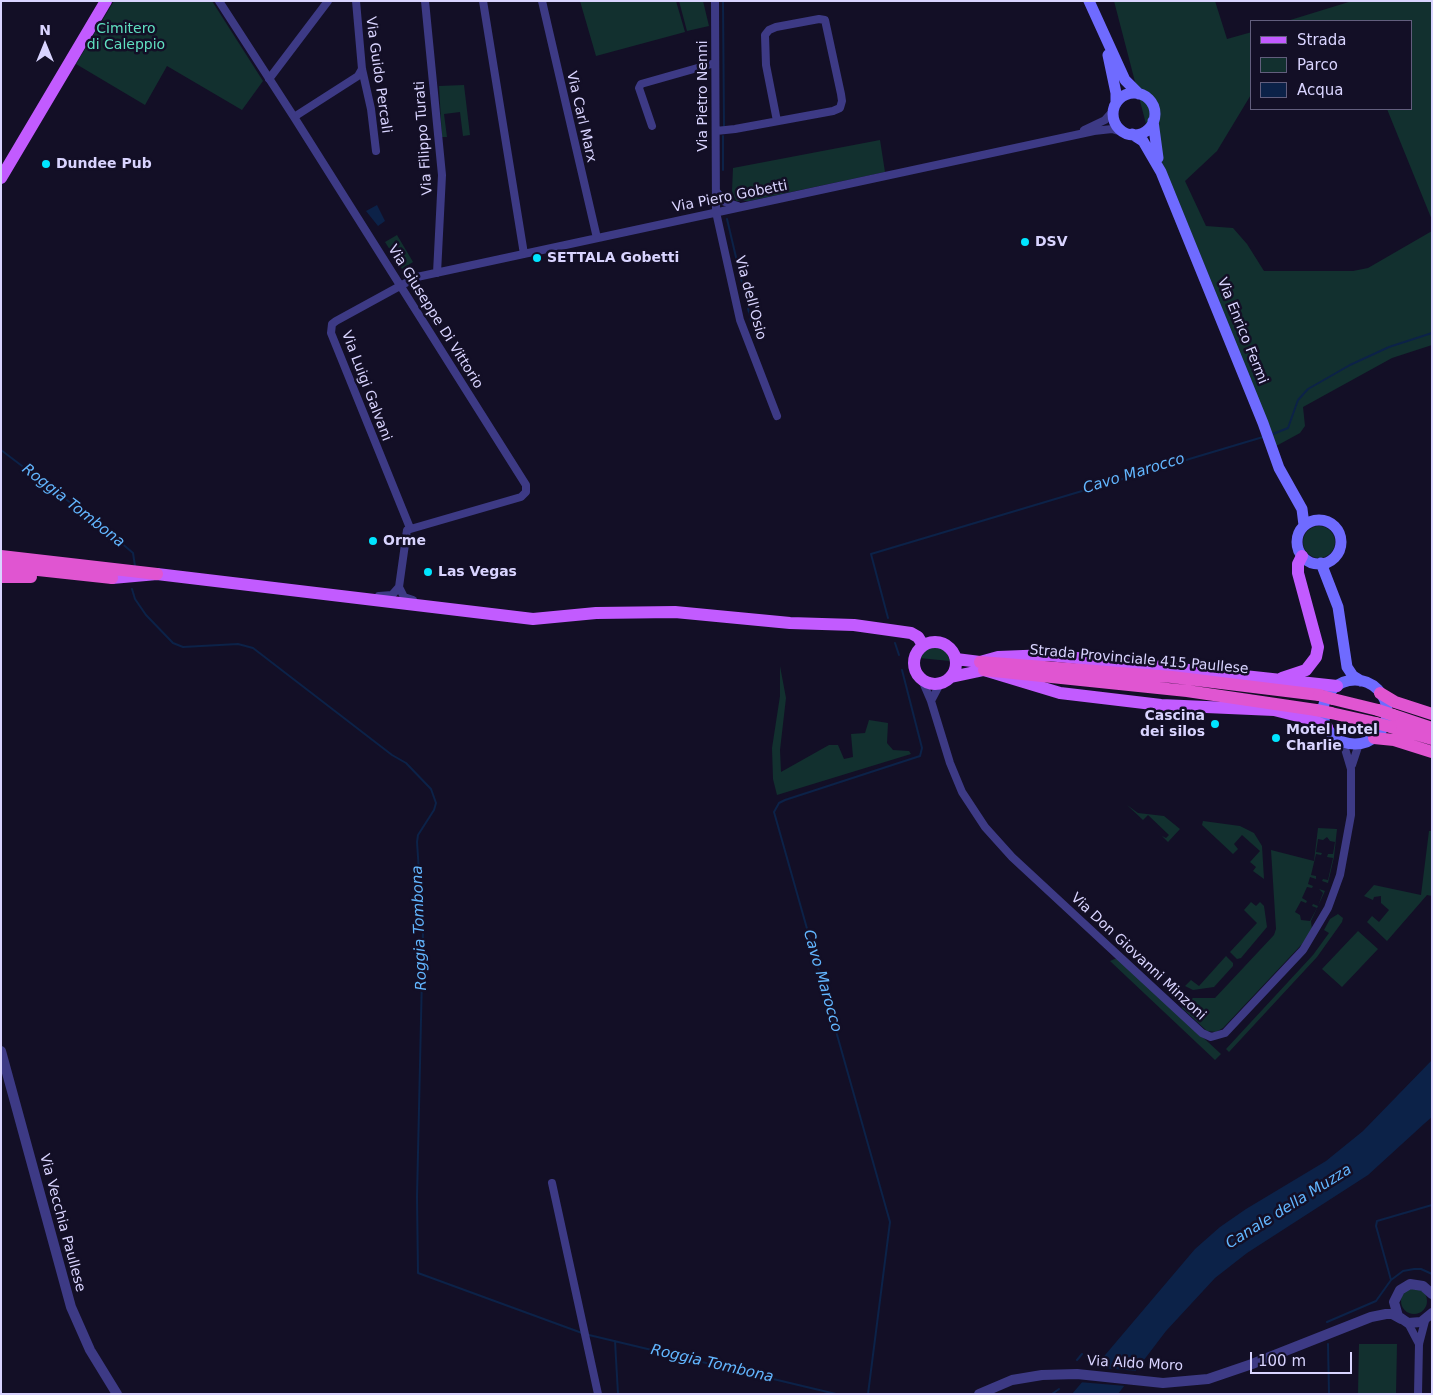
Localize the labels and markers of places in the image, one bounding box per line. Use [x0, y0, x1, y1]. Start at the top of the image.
place label: Dundee Pub [56, 156, 152, 172]
marker: Dundee Pub [40, 158, 52, 170]
place label: DSV [1035, 234, 1068, 250]
marker: DSV [1019, 236, 1031, 248]
place label: SETTALA Gobetti [547, 250, 679, 266]
marker: SETTALA Gobetti [531, 252, 543, 264]
place label: Orme [383, 533, 426, 549]
marker: Orme [367, 535, 379, 547]
place label: Las Vegas [438, 564, 517, 580]
marker: Las Vegas [422, 566, 434, 578]
place label: Cascina dei silos [1140, 708, 1205, 740]
marker: Cascina dei silos [1209, 718, 1221, 730]
place label: Motel Hotel Charlie [1286, 722, 1378, 754]
marker: Motel Hotel Charlie [1270, 732, 1282, 744]

